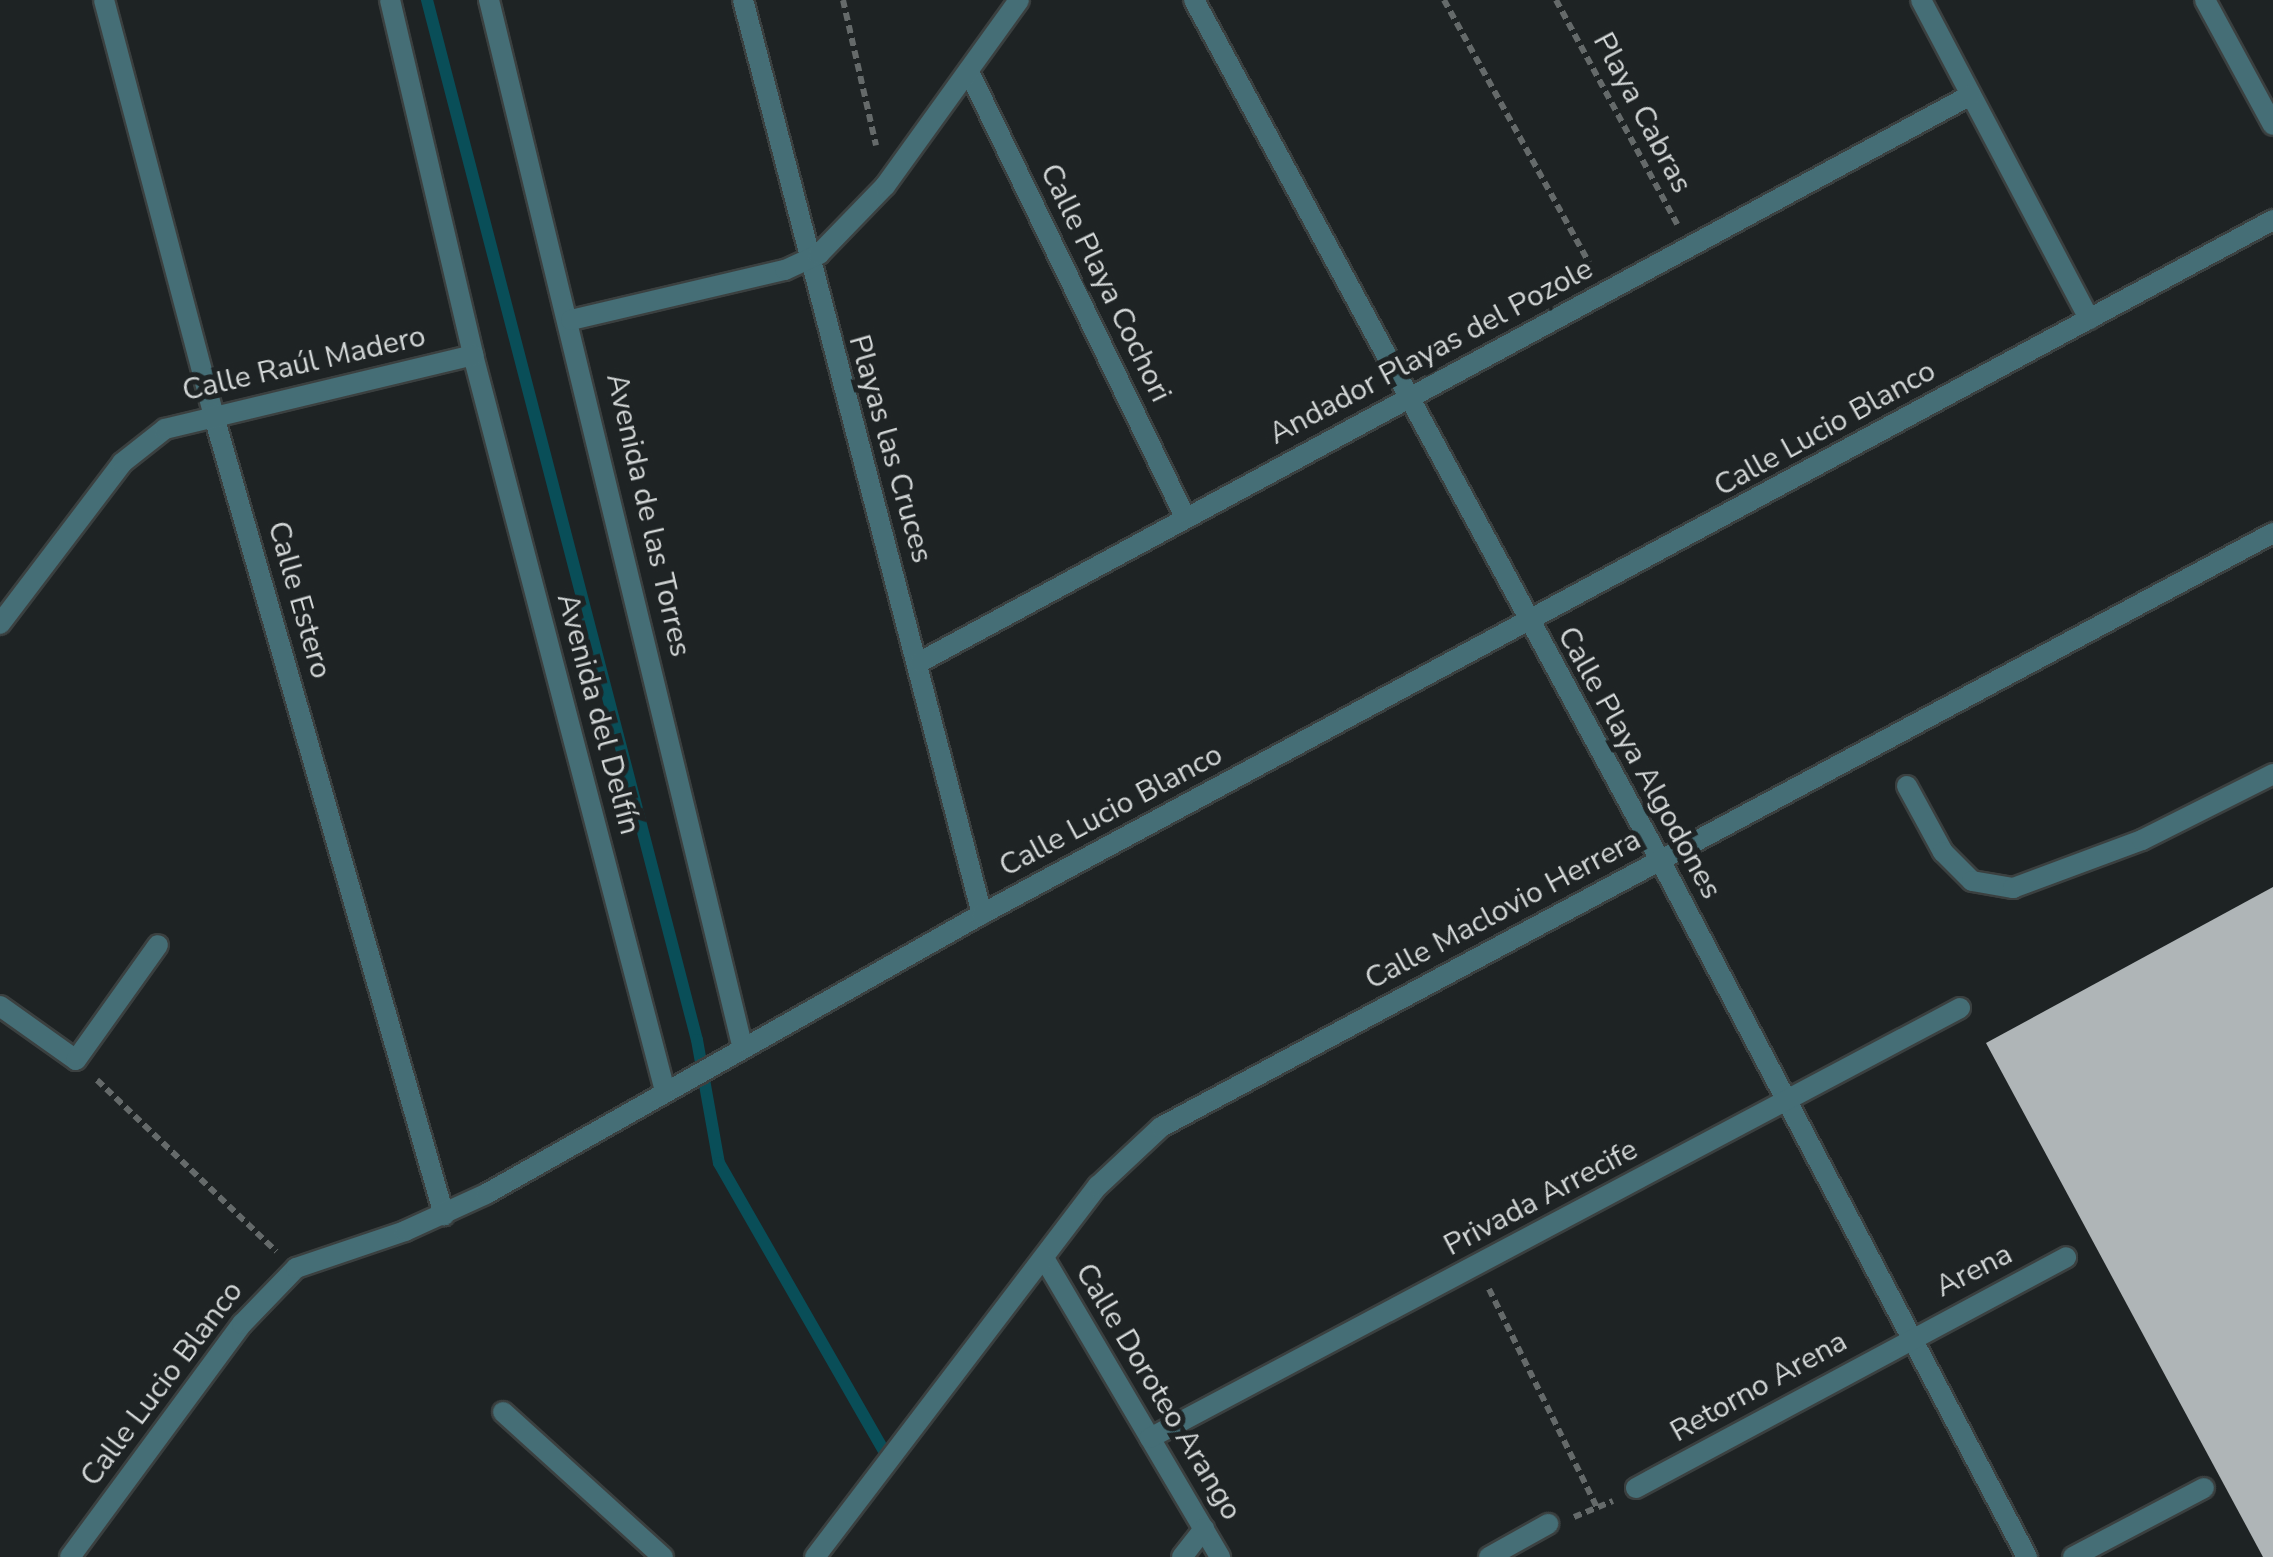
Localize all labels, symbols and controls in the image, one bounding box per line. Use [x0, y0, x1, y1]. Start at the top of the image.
street label: Playa Cabras [1585, 27, 1699, 199]
street label: Calle Playa Cochori [1032, 158, 1178, 408]
street label: Andador Playas del Pozole [1263, 251, 1599, 453]
street label: Calle Raúl Madero [179, 319, 429, 409]
street label: Playas las Cruces [840, 331, 940, 567]
street label: Calle Lucio Blanco [1708, 353, 1942, 505]
street label: Avenida de las Torres [598, 370, 698, 660]
street label: Calle Estero [259, 517, 339, 683]
street label: Avenida del Delfín [548, 589, 648, 839]
street label: Calle Playa Algodones [1549, 621, 1729, 905]
street label: Calle Lucio Blanco [993, 737, 1229, 885]
street label: Calle Maclovio Herrera [1359, 822, 1647, 998]
street label: Privada Arrecife [1438, 1132, 1644, 1264]
street label: Arena [1930, 1237, 2018, 1305]
street label: Calle Doroteo Arango [1067, 1257, 1249, 1527]
street label: Calle Lucio Blanco [73, 1274, 251, 1494]
street label: Retorno Arena [1664, 1324, 1854, 1450]

